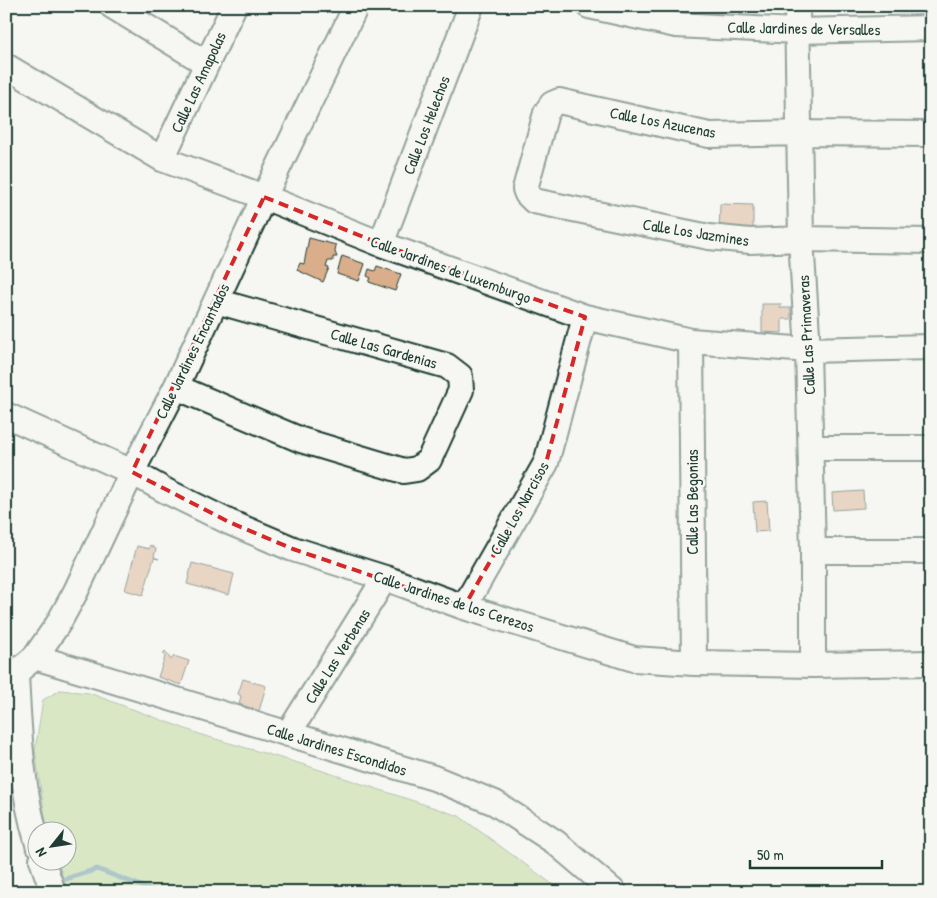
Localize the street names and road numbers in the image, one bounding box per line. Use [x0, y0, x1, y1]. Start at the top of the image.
street label: Calle Jardines de Versalles [727, 16, 881, 40]
street label: Calle Las Amapolas [165, 28, 231, 136]
street label: Calle Los Helechos [397, 72, 455, 178]
street label: Calle Los Azucenas [608, 101, 718, 143]
street label: Calle Los Jazmines [641, 213, 751, 251]
street label: Calle Jardines de Luxemburgo [368, 230, 535, 308]
street label: Calle Las Primaveras [792, 274, 820, 396]
street label: Calle Jardines Encantados [150, 280, 234, 422]
street label: Calle Las Gardenias [328, 322, 440, 374]
street label: Calle Las Begonias [681, 449, 703, 555]
street label: Calle Los Narcisos [484, 457, 554, 559]
street label: Calle Jardines de los Cerezos [371, 565, 537, 637]
street label: Calle Las Verbenas [299, 604, 375, 708]
street label: Calle Jardines Escondidos [264, 717, 410, 781]

